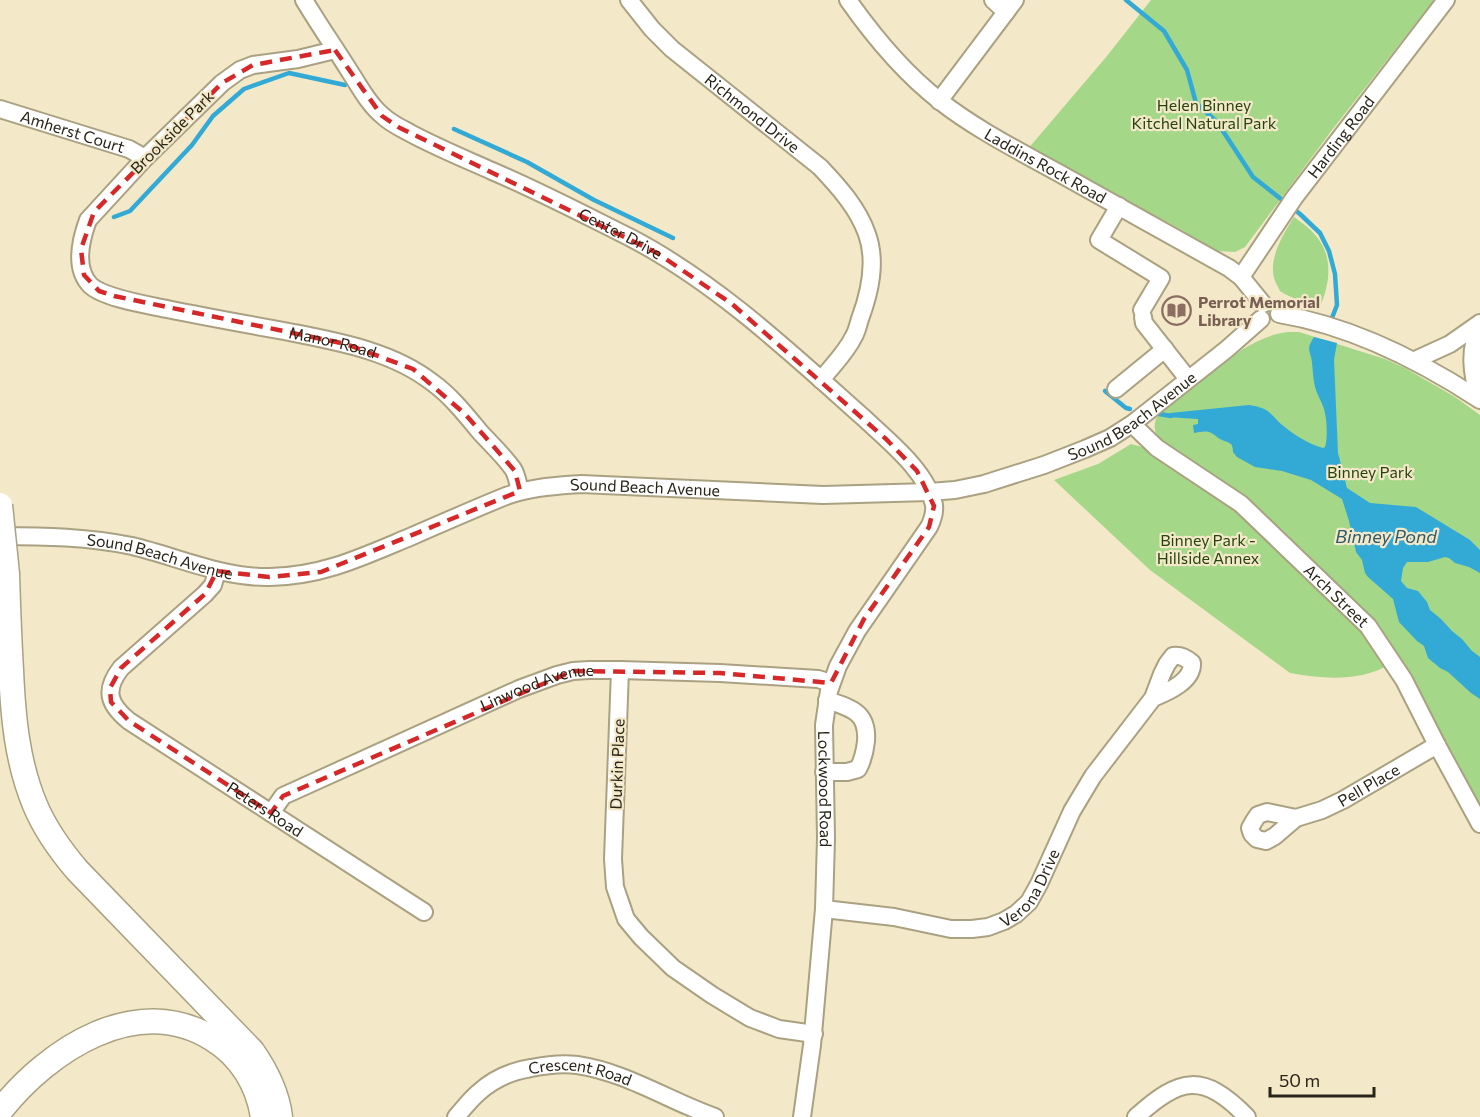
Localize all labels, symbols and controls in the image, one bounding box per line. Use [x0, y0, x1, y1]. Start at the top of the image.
street label: Richmond Drive [701, 69, 804, 156]
street label: Brookside Park [126, 86, 217, 177]
street label: Harding Road [1303, 92, 1378, 181]
park label: Helen Binney Kitchel Natural Park [1131, 95, 1277, 132]
street label: Amherst Court [18, 106, 128, 156]
street label: Laddins Rock Road [981, 124, 1110, 207]
street label: Center Drive [576, 203, 666, 263]
place label: Perrot Memorial Library [1198, 292, 1320, 329]
library icon: Perrot Memorial Library [1161, 295, 1193, 327]
street label: Manor Road [287, 322, 379, 362]
street label: Sound Beach Avenue [1065, 367, 1200, 464]
park label: Binney Park [1327, 462, 1413, 481]
street label: Sound Beach Avenue [569, 474, 721, 499]
water label: Binney Pond [1335, 525, 1437, 547]
street label: Sound Beach Avenue [86, 529, 235, 583]
park label: Binney Park - Hillside Annex [1157, 530, 1260, 567]
street label: Arch Street [1300, 560, 1374, 631]
street label: Linwood Avenue [477, 660, 594, 714]
street label: Durkin Place [605, 718, 628, 810]
street label: Lockwood Road [815, 730, 836, 848]
street label: Pell Place [1334, 759, 1403, 810]
street label: Peters Road [224, 777, 307, 840]
street label: Verona Drive [996, 846, 1063, 931]
street label: Crescent Road [526, 1054, 635, 1089]
scale bar [1270, 1060, 1374, 1098]
text: 50 m [1279, 1069, 1320, 1091]

